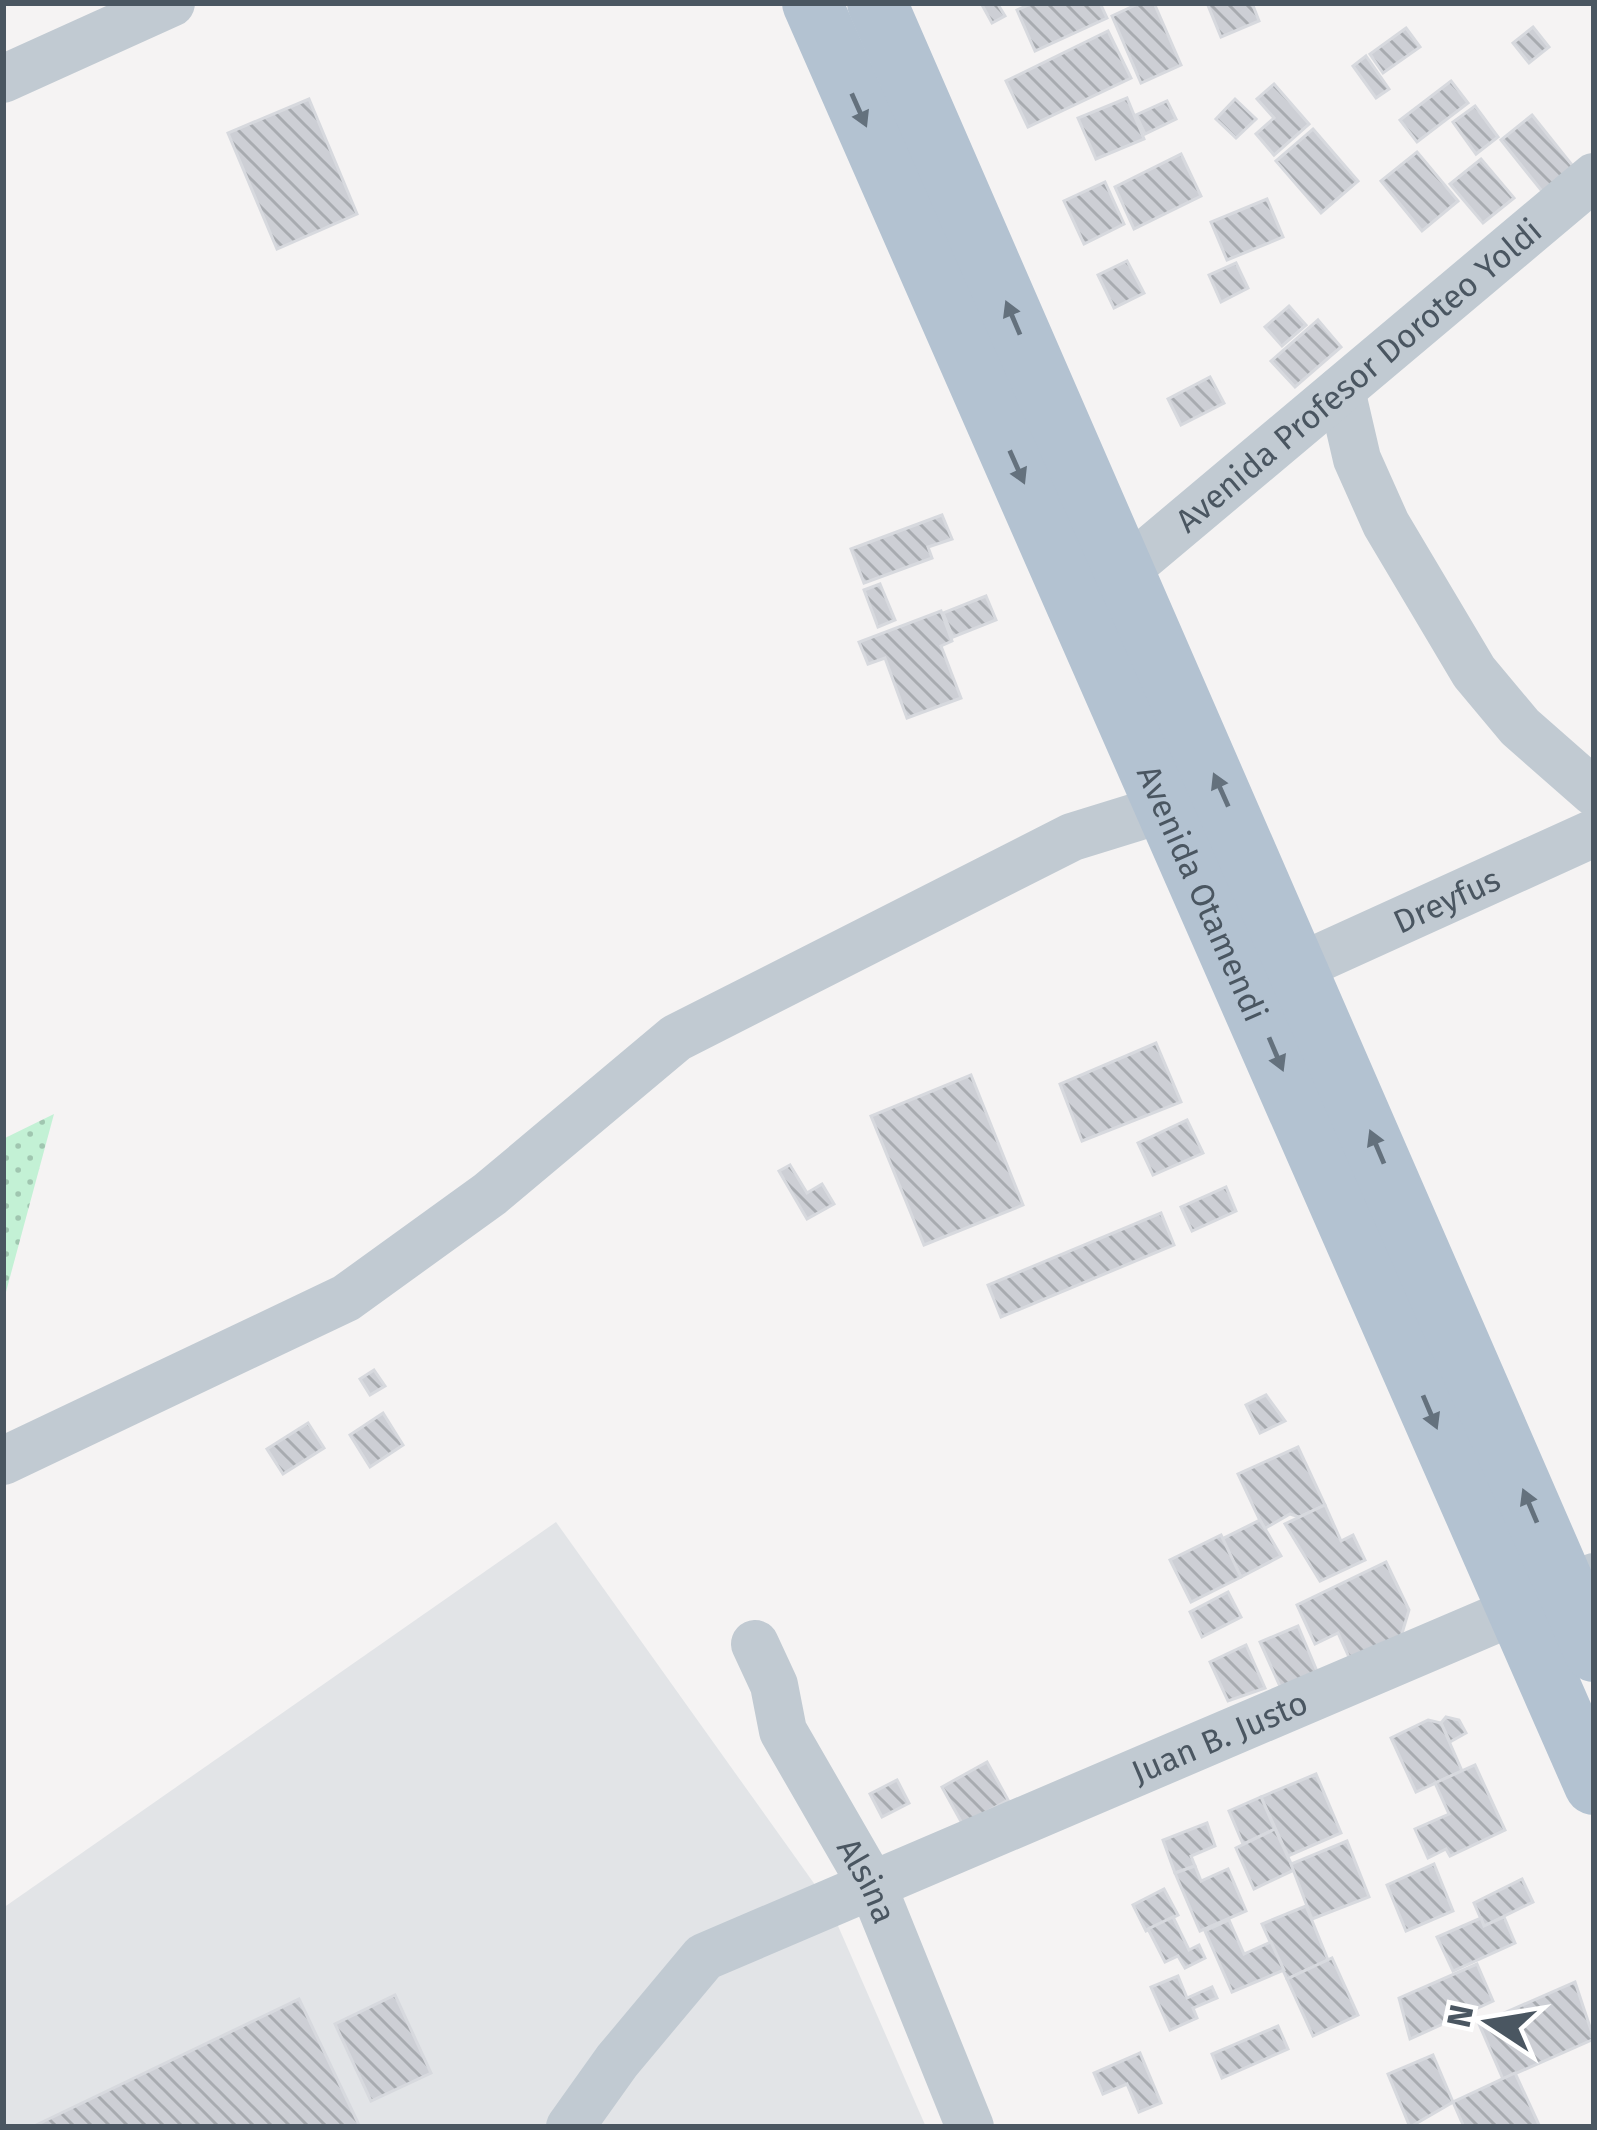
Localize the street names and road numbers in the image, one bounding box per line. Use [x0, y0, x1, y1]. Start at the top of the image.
street label: Avenida Profesor Doroteo Yoldi [1168, 211, 1550, 541]
street label: Avenida Otamendi [1128, 759, 1275, 1028]
street label: Dreyfus [1387, 859, 1507, 942]
street label: Juan B. Justo [1126, 1683, 1314, 1793]
street label: Alsina [828, 1831, 905, 1929]

